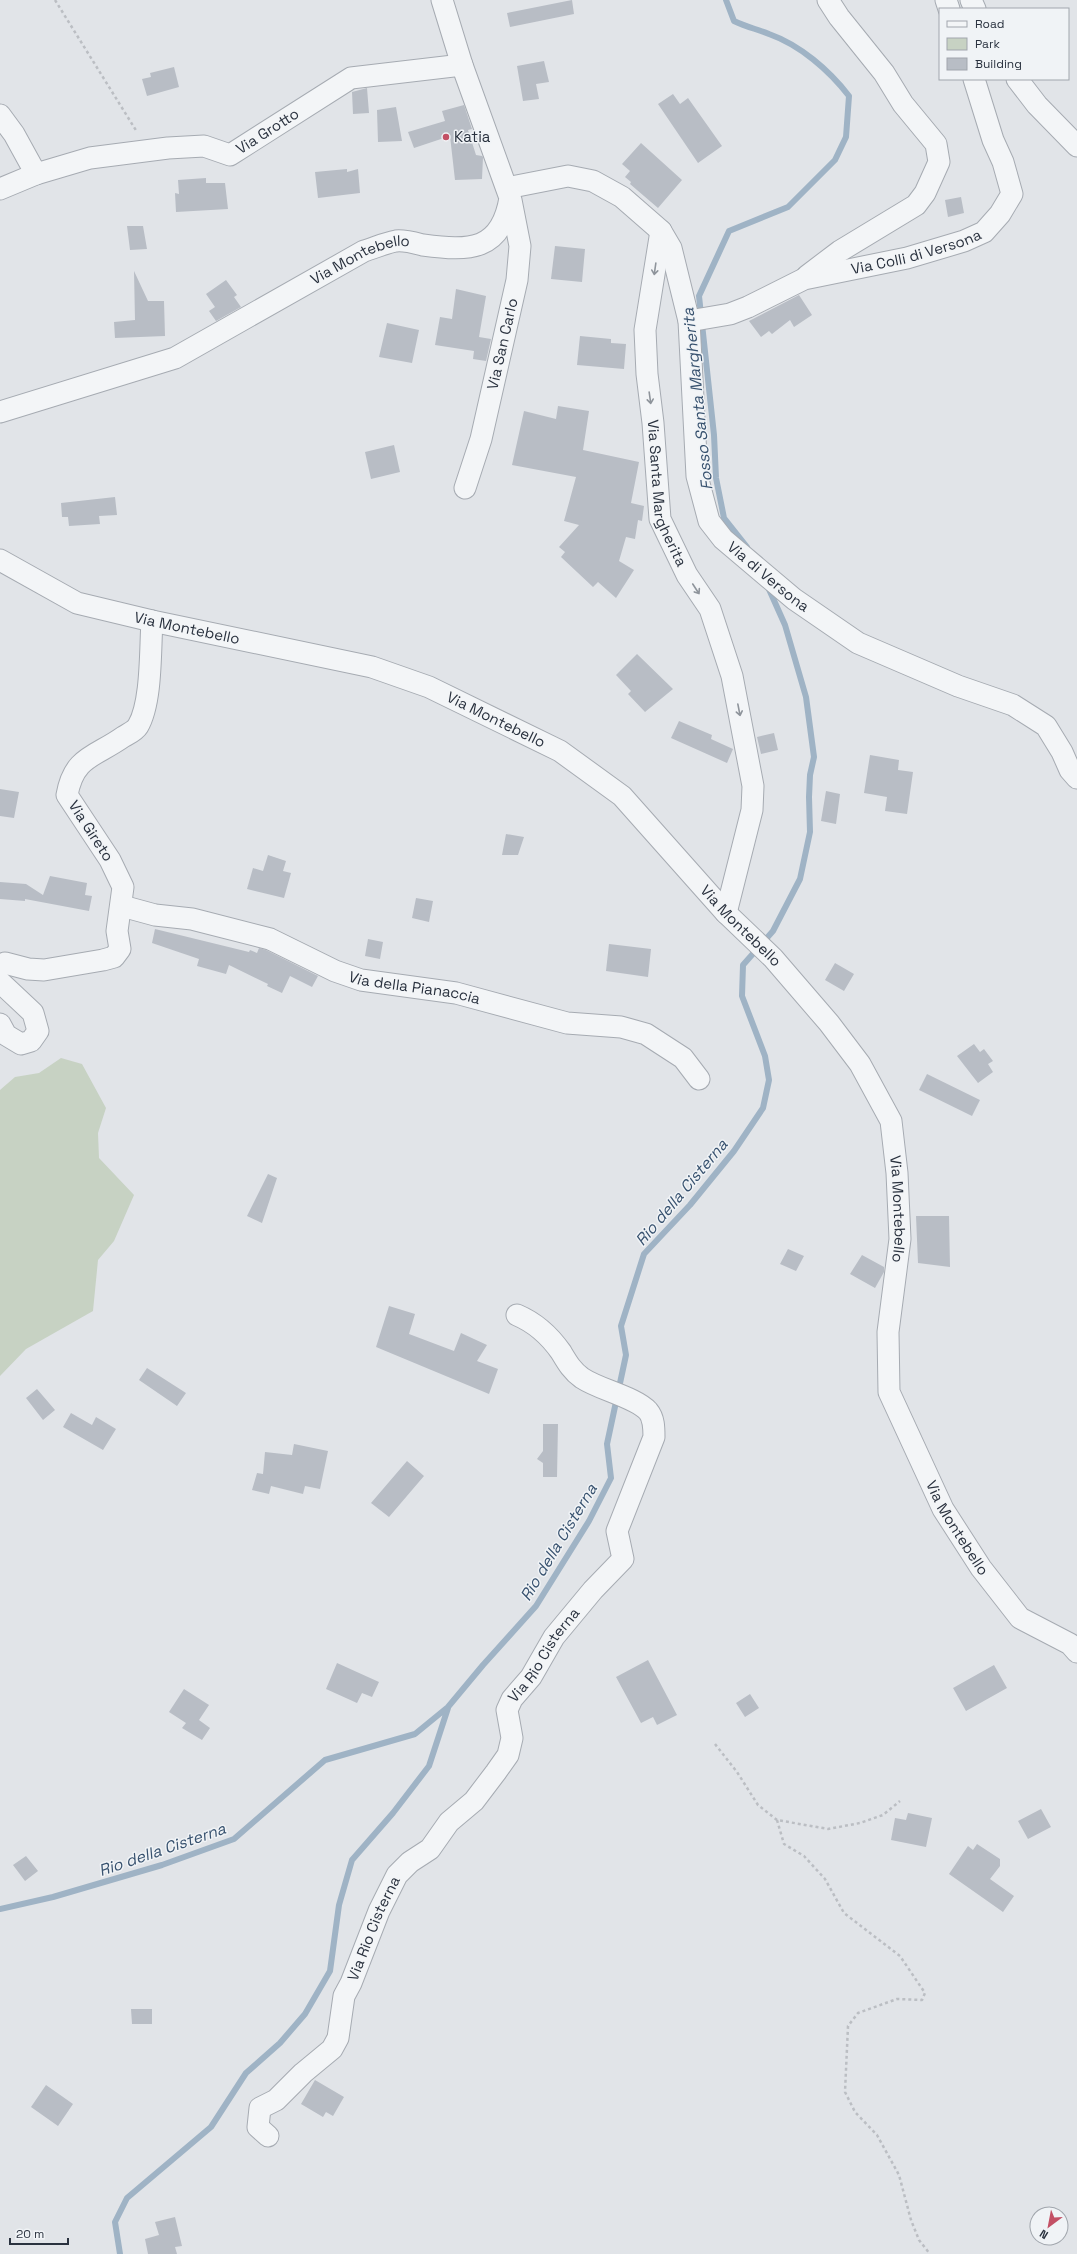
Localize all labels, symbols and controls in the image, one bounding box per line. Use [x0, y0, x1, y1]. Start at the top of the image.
legend [939, 8, 1069, 80]
text: Road [975, 16, 1004, 32]
text: Park [975, 36, 1000, 52]
text: Building [975, 56, 1022, 72]
street label: Via Grotto [232, 104, 302, 158]
place label: Katia [454, 127, 491, 146]
marker: Katia [441, 132, 451, 142]
street label: Via Colli di Versona [849, 224, 985, 278]
street label: Via Montebello [307, 231, 411, 288]
one-way arrow [651, 262, 659, 275]
street label: Via San Carlo [482, 296, 522, 391]
water label: Fosso Santa Margherita [677, 306, 718, 491]
one-way arrow [646, 391, 654, 404]
street label: Via Santa Margherita [644, 419, 692, 570]
street label: Via di Versona [724, 537, 813, 616]
one-way arrow [693, 583, 701, 595]
street label: Via Montebello [132, 607, 242, 648]
street label: Via Montebello [444, 687, 549, 751]
one-way arrow [736, 703, 744, 716]
street label: Via Gireto [65, 797, 118, 865]
street label: Via Montebello [697, 881, 786, 970]
street label: Via della Pianaccia [346, 966, 483, 1008]
water label: Rio della Cisterna [631, 1134, 733, 1250]
street label: Via Montebello [886, 1154, 910, 1264]
street label: Via Montebello [922, 1477, 993, 1579]
water label: Rio della Cisterna [515, 1479, 602, 1605]
street label: Via Rio Cisterna [503, 1603, 584, 1706]
water label: Rio della Cisterna [96, 1818, 229, 1881]
street label: Via Rio Cisterna [343, 1872, 404, 1983]
north arrow [1029, 2206, 1069, 2246]
scale bar [10, 2220, 68, 2246]
text: 20 m [16, 2226, 44, 2242]
text: N [1037, 2227, 1051, 2242]

